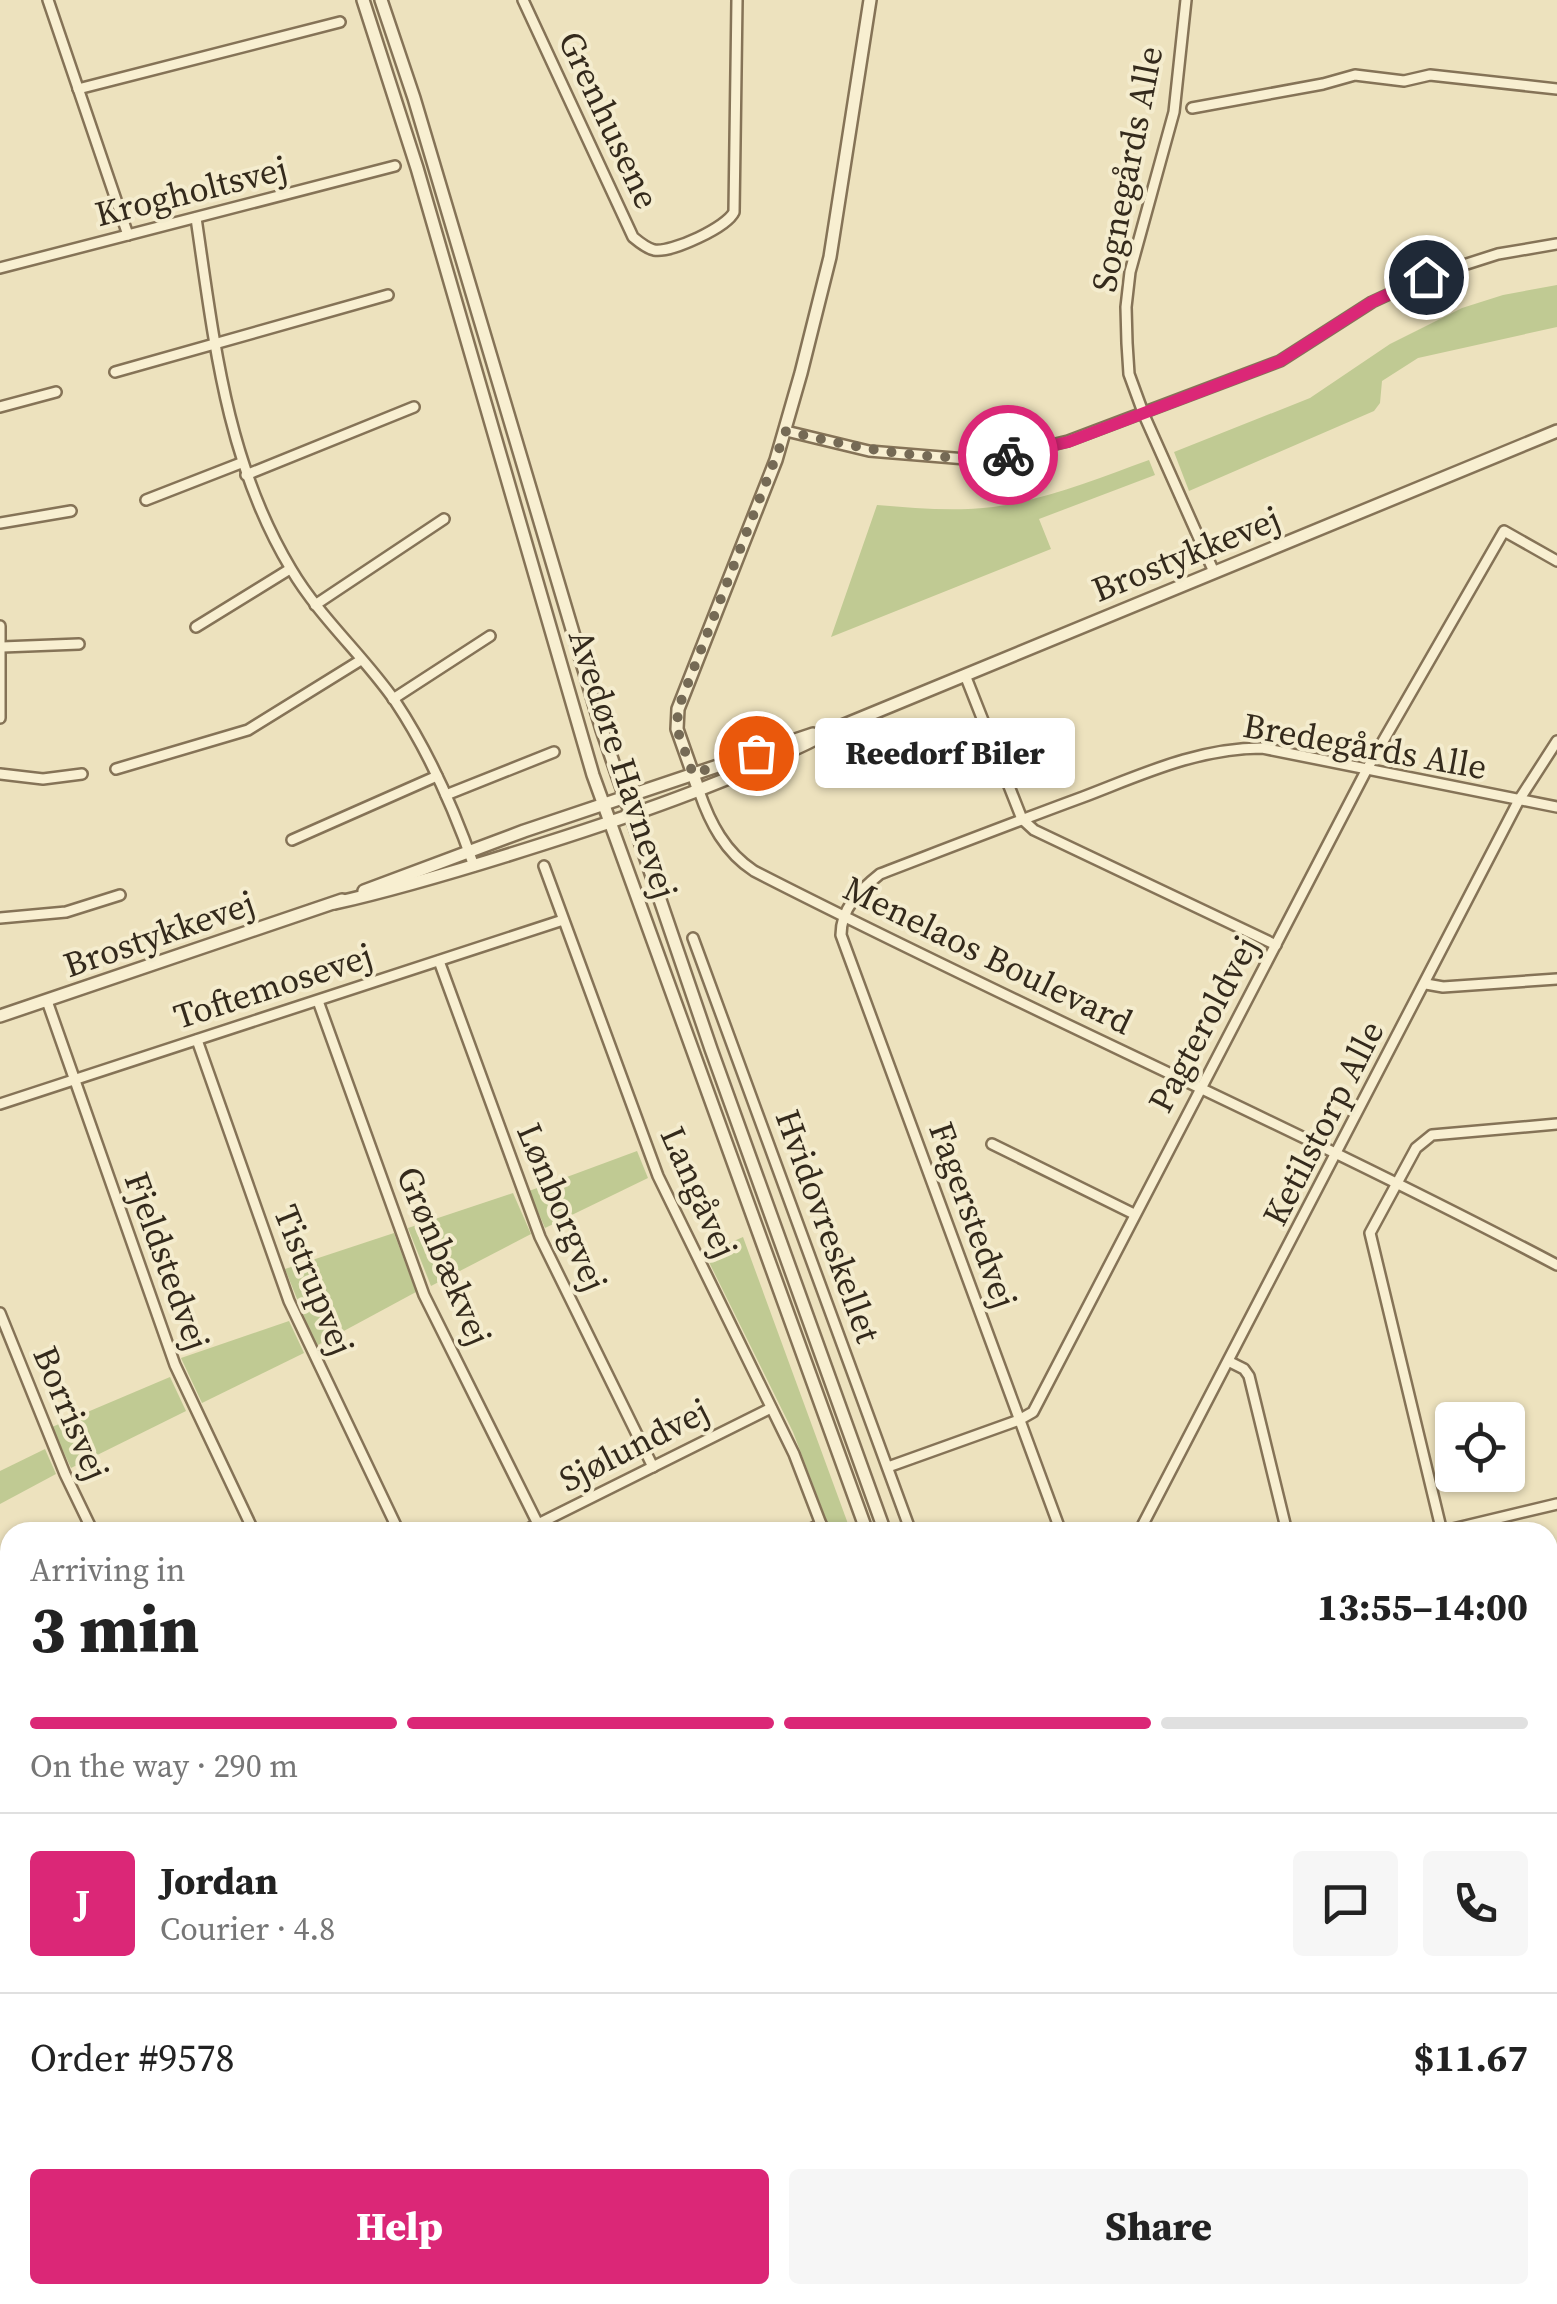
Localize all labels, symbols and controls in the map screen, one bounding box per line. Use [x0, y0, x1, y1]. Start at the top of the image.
street label: Grenhusene [547, 23, 671, 217]
street label: Sognegårds Alle [1080, 42, 1174, 296]
street label: Krogholtsvej [90, 144, 292, 238]
pin [1384, 235, 1469, 320]
icon: home [1399, 250, 1454, 305]
courier [958, 405, 1058, 505]
icon: bike [981, 428, 1036, 483]
street label: Brostykkevej [1085, 494, 1287, 614]
street label: Avedøre Havnevej [557, 623, 689, 905]
street label: Bredegårds Alle [1239, 701, 1491, 791]
pin [714, 711, 799, 796]
callout: Reedorf Biler [816, 718, 1076, 788]
icon: bag [729, 726, 784, 781]
text: Reedorf Biler [845, 731, 1045, 775]
street label: Menelaos Boulevard [835, 864, 1141, 1046]
street label: Brostykkevej [57, 879, 261, 989]
street label: Pagteroldvej [1136, 927, 1270, 1121]
street label: Toftemosevej [167, 931, 379, 1041]
street label: Ketilstorp Alle [1251, 1012, 1395, 1234]
street label: Hvidovreskellet [764, 1103, 893, 1350]
street label: Fagerstedvej [917, 1115, 1029, 1315]
street label: Lønborgvej [505, 1116, 619, 1298]
street label: Langåvej [649, 1119, 749, 1265]
street label: Grønbækvej [385, 1159, 503, 1353]
street label: Fjeldstedvej [113, 1165, 221, 1357]
street label: Tistrupvej [262, 1198, 366, 1362]
street label: Borrisvej [21, 1339, 121, 1487]
street label: Sjølundvej [551, 1387, 717, 1503]
map controls [1435, 1402, 1525, 1492]
button: locate [1435, 1402, 1525, 1492]
text: Arriving in [30, 1548, 185, 1592]
text: 13:55–14:00 [1317, 1581, 1528, 1633]
text: 3 min [30, 1585, 200, 1674]
text: On the way · 290 m [30, 1744, 298, 1788]
button: chat [1293, 1851, 1398, 1956]
button: phone [1423, 1851, 1528, 1956]
text: Jordan [160, 1855, 278, 1907]
text: J [75, 1877, 90, 1929]
text: Courier · 4.8 [160, 1907, 335, 1951]
text: Order #9578 [30, 2032, 234, 2084]
text: $11.67 [1414, 2032, 1528, 2084]
button: Help [30, 2169, 769, 2284]
button: Share [789, 2169, 1528, 2284]

